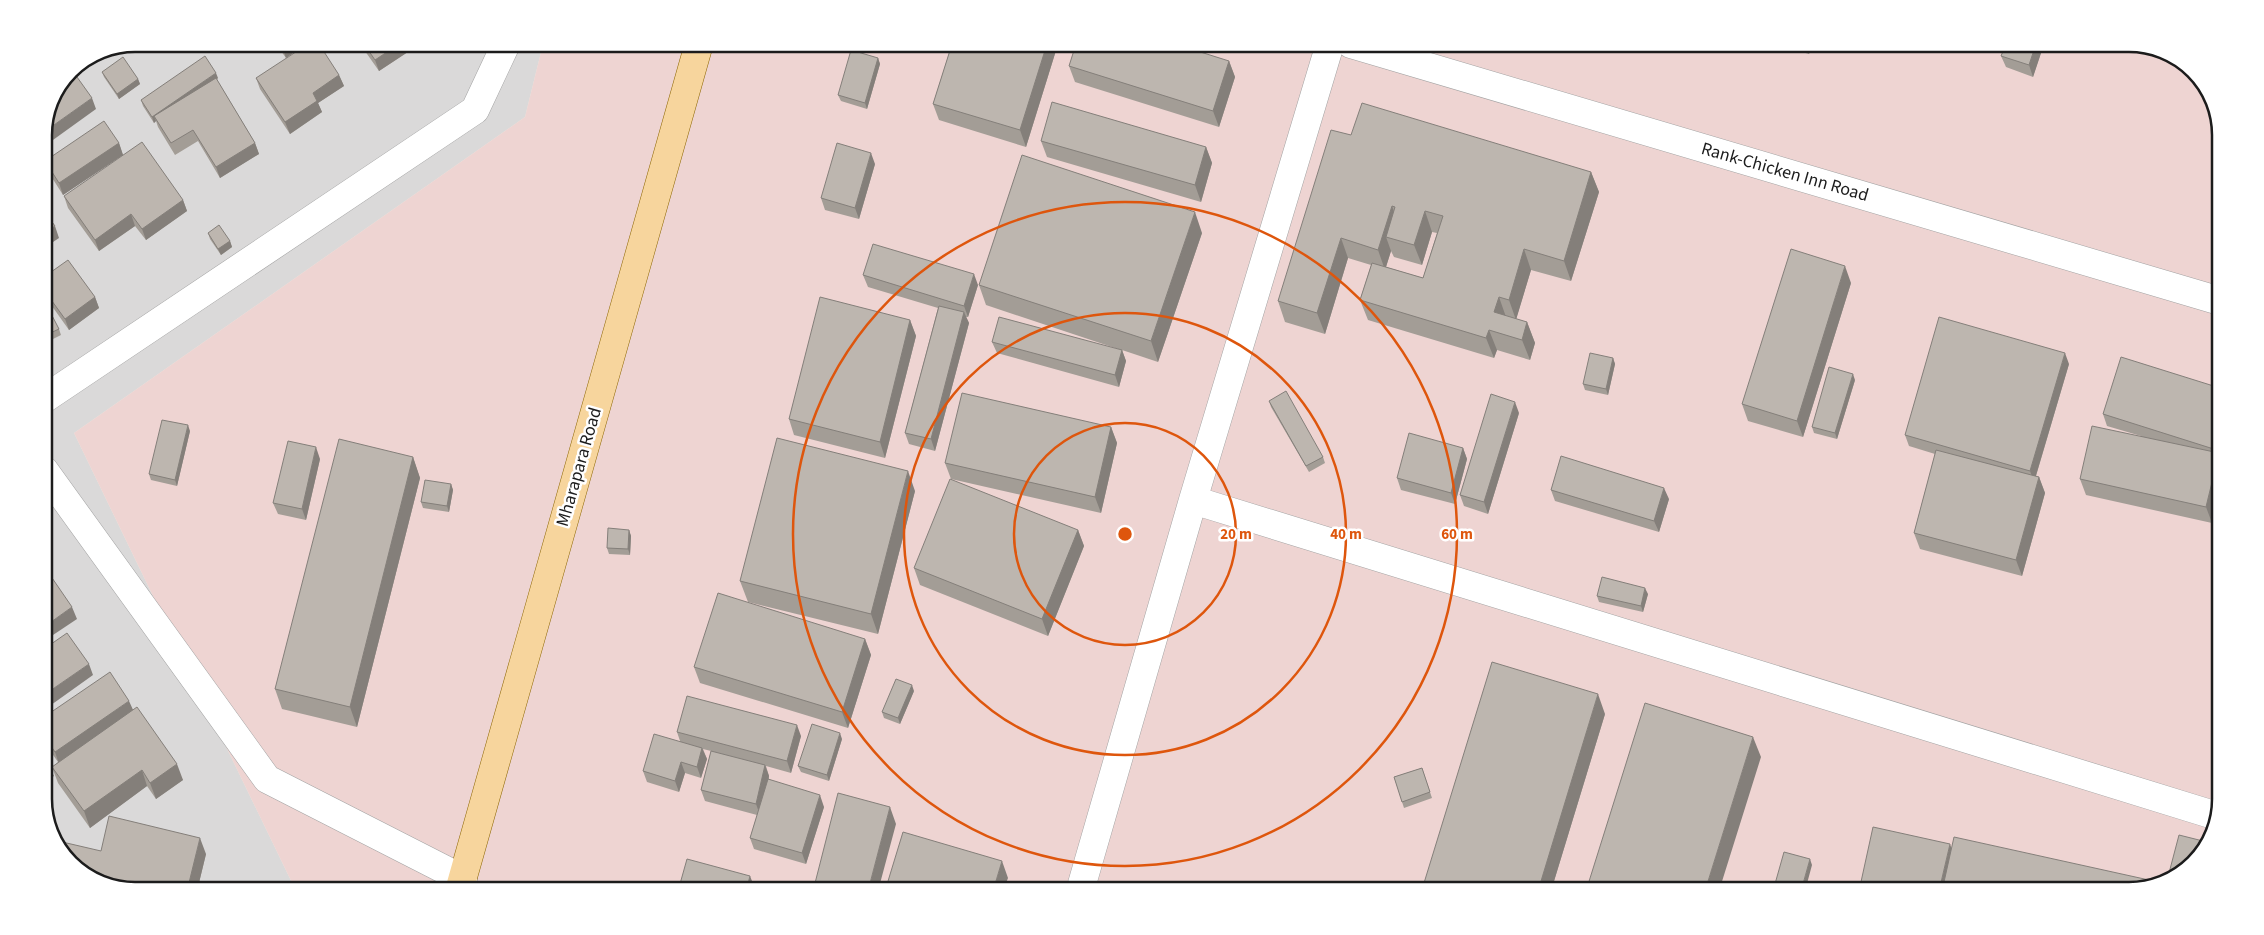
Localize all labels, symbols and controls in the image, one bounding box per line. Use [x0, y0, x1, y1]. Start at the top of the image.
street label: Rank-Chicken Inn Road [1698, 136, 1872, 208]
street label: Mharapara Road [550, 405, 608, 529]
text: 20 m [1220, 524, 1252, 545]
text: 40 m [1330, 524, 1362, 545]
text: 60 m [1441, 524, 1473, 545]
centre of rings [1116, 525, 1134, 543]

